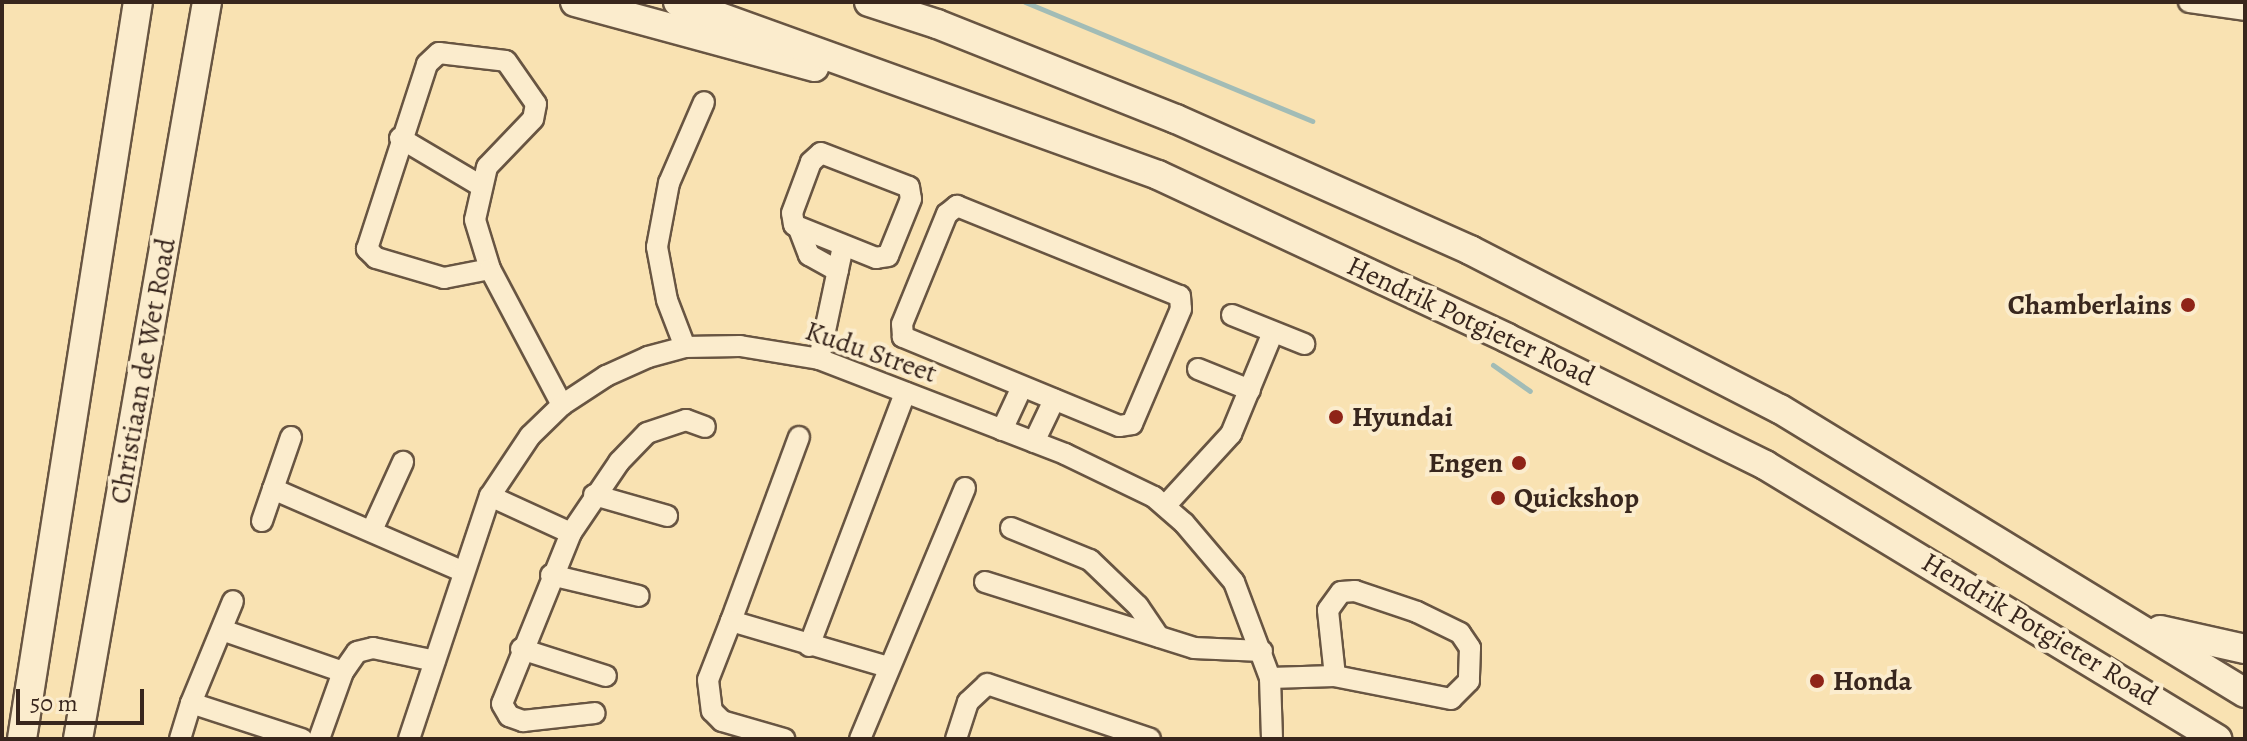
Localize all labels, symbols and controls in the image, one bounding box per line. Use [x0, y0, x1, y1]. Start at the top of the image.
street label: Christiaan de Wet Road [103, 236, 183, 506]
street label: Hendrik Potgieter Road [1342, 249, 1600, 393]
place label: Chamberlains [2008, 288, 2172, 322]
marker: Chamberlains [2179, 296, 2197, 314]
street label: Kudu Street [801, 314, 941, 390]
place label: Hyundai [1352, 400, 1453, 434]
marker: Hyundai [1327, 408, 1345, 426]
place label: Engen [1428, 446, 1503, 480]
marker: Engen [1510, 454, 1528, 472]
place label: Quickshop [1514, 481, 1639, 515]
marker: Quickshop [1489, 489, 1507, 507]
street label: Hendrik Potgieter Road [1916, 545, 2164, 713]
place label: Honda [1833, 664, 1912, 698]
marker: Honda [1808, 672, 1826, 690]
scale bar [20, 673, 148, 723]
text: 50 m [30, 687, 78, 719]

